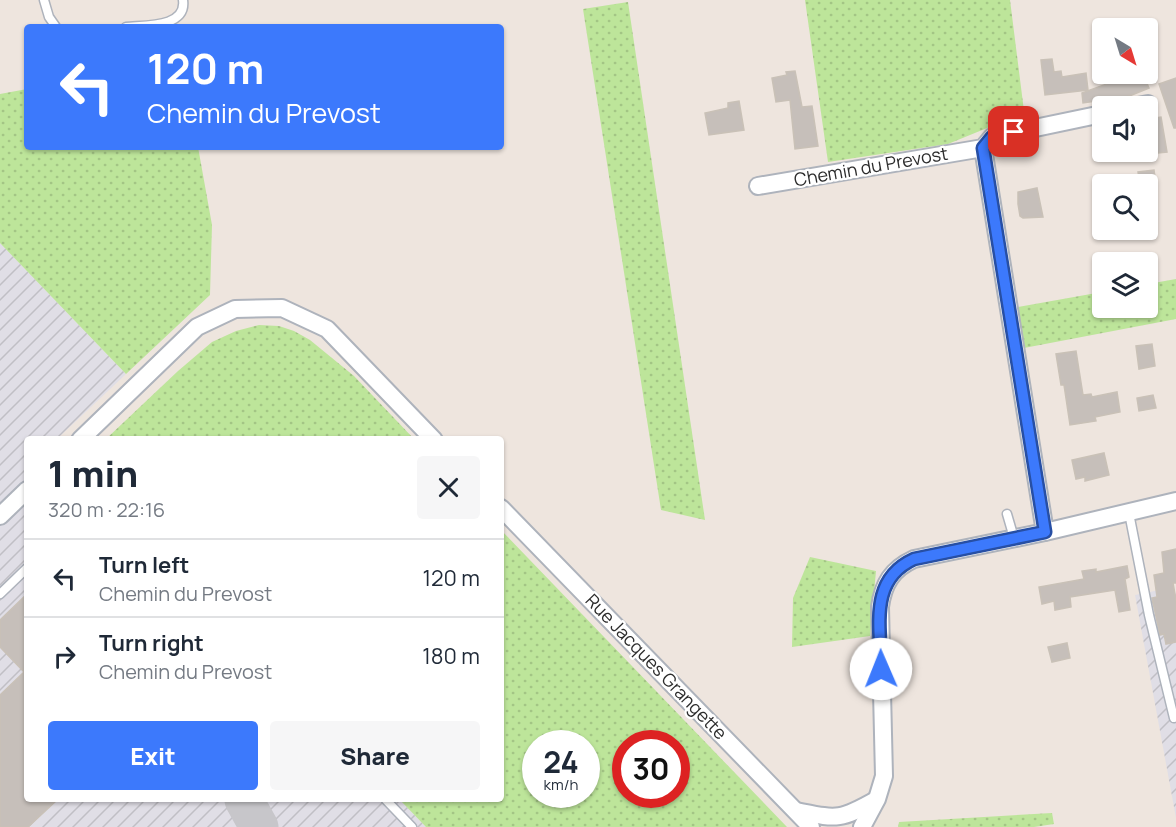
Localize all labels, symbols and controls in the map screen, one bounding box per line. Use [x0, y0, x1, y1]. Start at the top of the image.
north arrow [1092, 18, 1158, 84]
map controls [1092, 18, 1158, 318]
text: 120 m [147, 39, 264, 97]
icon: left [48, 48, 126, 126]
text: Chemin du Prevost [147, 94, 381, 131]
button: sound [1092, 96, 1158, 162]
pin [988, 106, 1039, 157]
icon: arrive [997, 115, 1030, 148]
street label: Chemin du Prevost [792, 141, 950, 191]
button: search [1092, 174, 1158, 240]
button: layers [1092, 252, 1158, 318]
text: 1 min [48, 449, 138, 498]
button: close [417, 456, 480, 519]
text: 320 m · 22:16 [48, 496, 165, 523]
text: Turn left [99, 550, 189, 580]
icon: left [48, 562, 81, 595]
text: 120 m [422, 563, 480, 593]
text: Chemin du Prevost [99, 580, 272, 607]
street label: Rue Jacques Grangette [581, 588, 733, 744]
text: Turn right [99, 628, 204, 658]
position arrow [849, 637, 913, 701]
icon: right [48, 640, 81, 673]
text: 180 m [422, 641, 480, 671]
text: Chemin du Prevost [99, 658, 272, 685]
button: Exit [48, 721, 258, 790]
button: Share [270, 721, 480, 790]
speed limit sign: 30 [612, 730, 690, 808]
text: 24 [543, 741, 579, 782]
text: km/h [544, 774, 578, 795]

